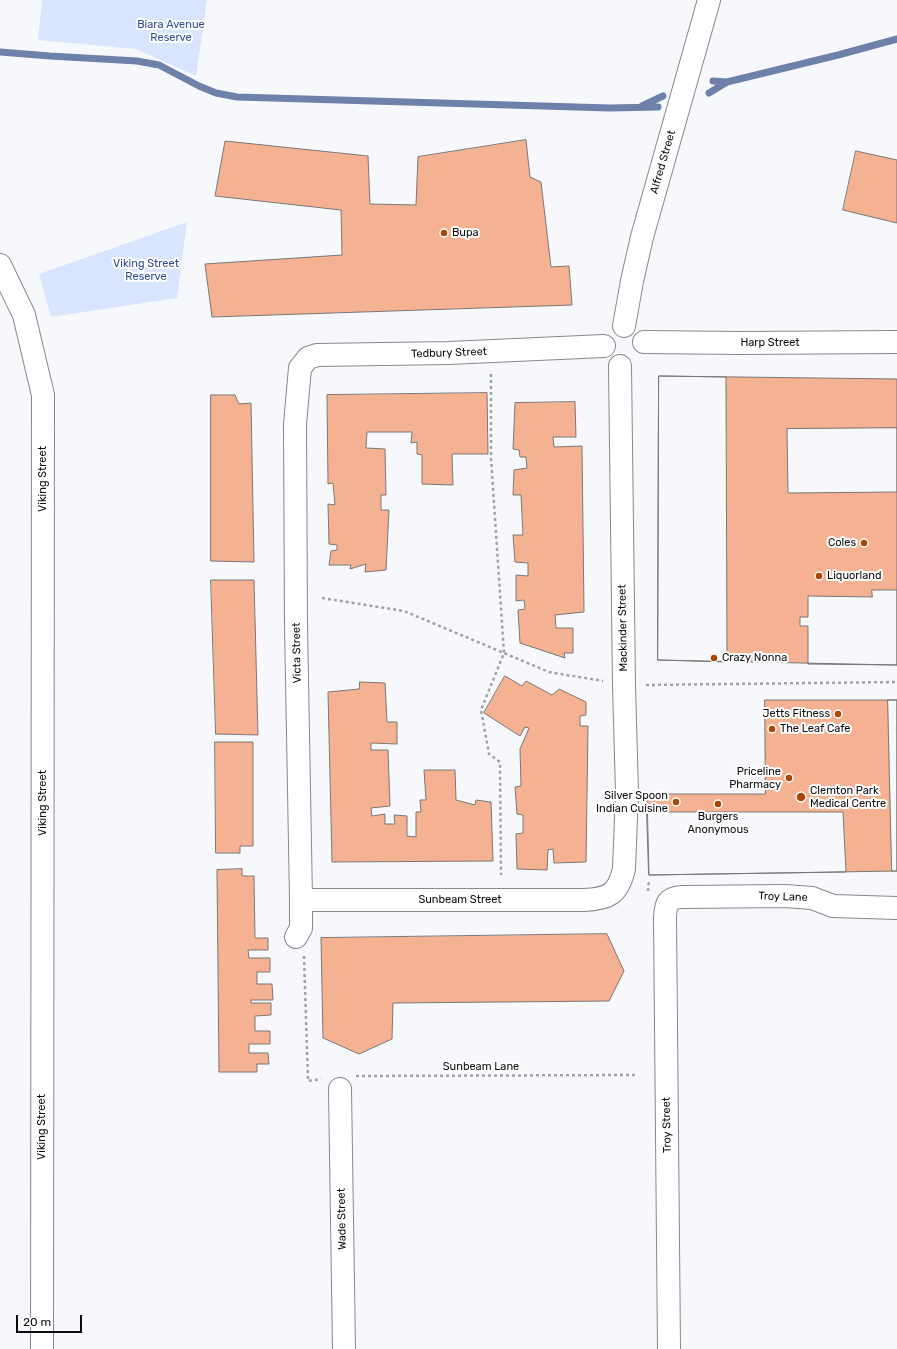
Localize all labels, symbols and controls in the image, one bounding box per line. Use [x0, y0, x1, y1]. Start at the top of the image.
park label: Biara Avenue Reserve [137, 18, 205, 44]
street label: Alfred Street [648, 129, 678, 195]
place label: Bupa [452, 226, 479, 240]
marker: Bupa [439, 228, 449, 238]
park label: Viking Street Reserve [113, 257, 179, 283]
street label: Harp Street [740, 336, 800, 350]
street label: Tedbury Street [411, 345, 487, 361]
street label: Viking Street [36, 446, 50, 512]
place label: Coles [828, 536, 856, 550]
marker: Coles [859, 538, 869, 548]
place label: Liquorland [827, 569, 881, 583]
marker: Liquorland [814, 571, 824, 581]
street label: Mackinder Street [616, 584, 630, 672]
street label: Victa Street [290, 623, 304, 683]
place label: Crazy Nonna [722, 651, 787, 665]
marker: Crazy Nonna [709, 653, 719, 663]
place label: Jetts Fitness [763, 707, 830, 721]
marker: Jetts Fitness [833, 709, 843, 719]
place label: The Leaf Cafe [780, 722, 851, 736]
marker: The Leaf Cafe [767, 724, 777, 734]
place label: Priceline Pharmacy [729, 765, 781, 791]
street label: Viking Street [36, 770, 50, 836]
marker: Priceline Pharmacy [784, 773, 794, 783]
place label: Clemton Park Medical Centre [810, 784, 886, 810]
place label: Silver Spoon Indian Cuisine [596, 789, 668, 815]
marker: Clemton Park Medical Centre [795, 791, 807, 803]
marker: Silver Spoon Indian Cuisine [671, 797, 681, 807]
marker: Burgers Anonymous [713, 799, 723, 809]
place label: Burgers Anonymous [687, 810, 749, 836]
street label: Troy Lane [758, 890, 808, 904]
street label: Sunbeam Street [418, 893, 502, 907]
street label: Sunbeam Lane [443, 1060, 519, 1074]
street label: Viking Street [35, 1094, 49, 1160]
street label: Troy Street [660, 1097, 674, 1153]
street label: Wade Street [335, 1188, 349, 1250]
scale bar [18, 1307, 84, 1333]
text: 20 m [23, 1315, 51, 1329]

